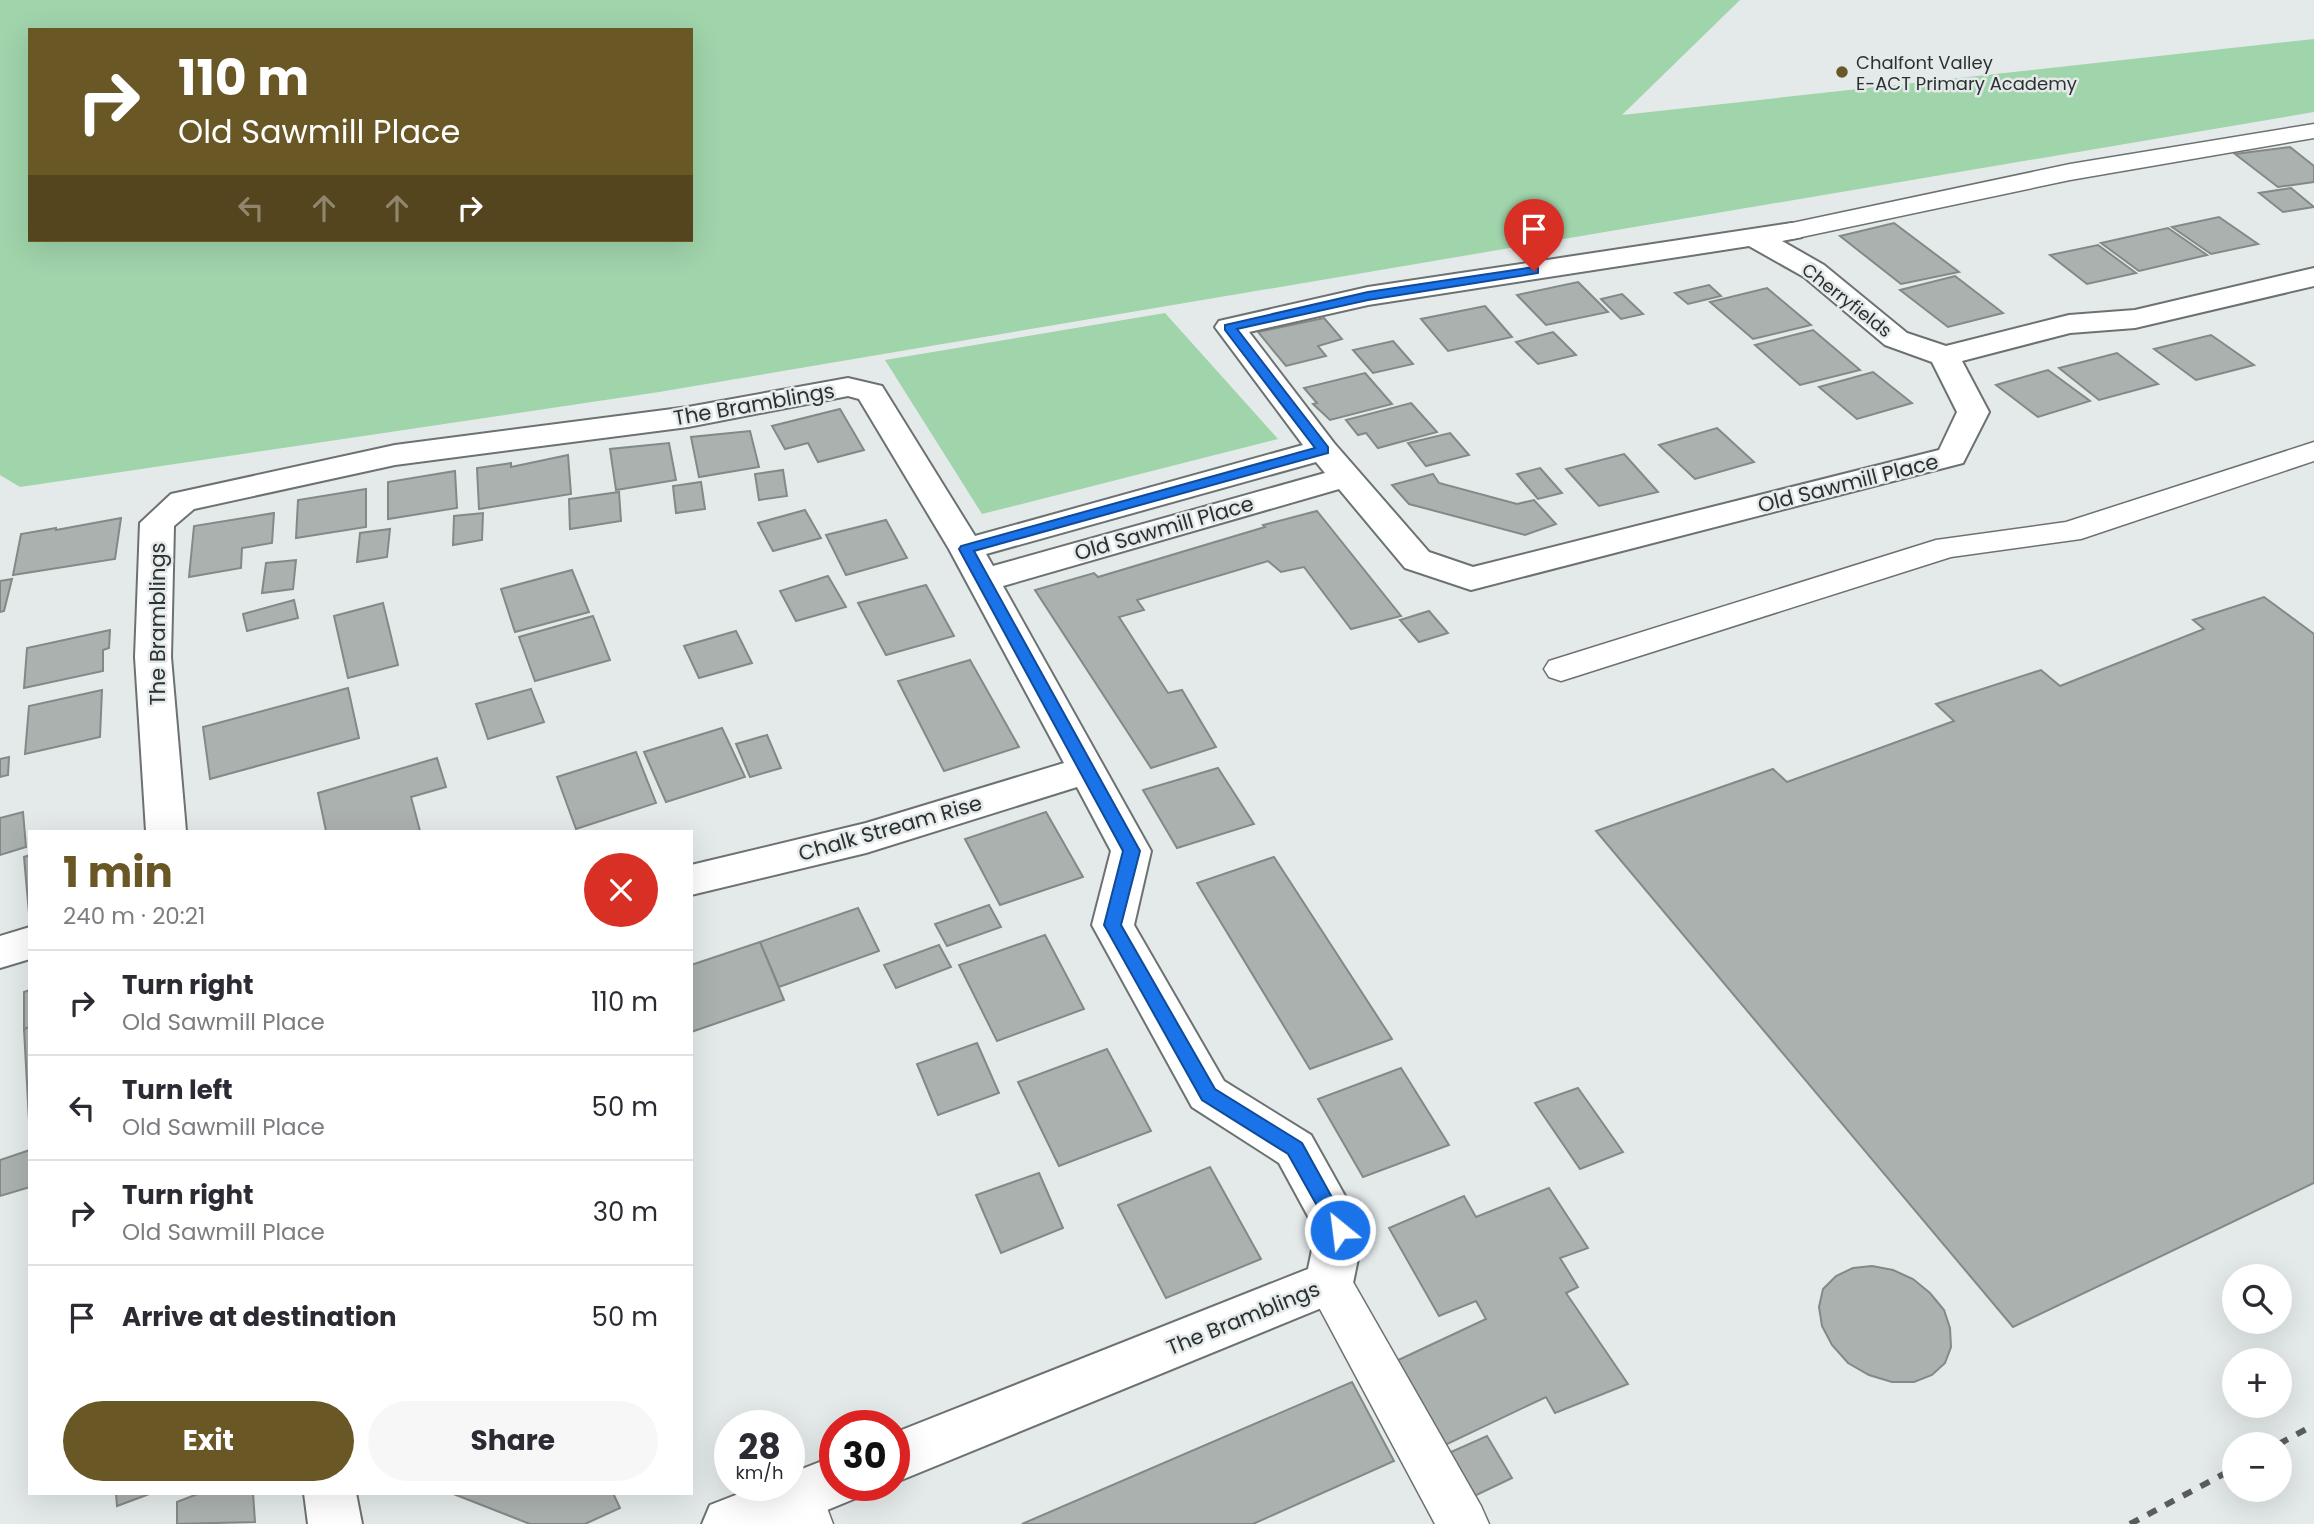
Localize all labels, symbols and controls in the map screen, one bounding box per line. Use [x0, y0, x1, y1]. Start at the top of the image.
text: 110 m [178, 44, 309, 112]
place label: Chalfont Valley E-ACT Primary Academy [1856, 50, 2077, 96]
icon: right [63, 56, 154, 147]
marker: Chalfont Valley E-ACT Primary Academy [1834, 64, 1850, 80]
text: Old Sawmill Place [178, 109, 460, 154]
icon: left [232, 189, 270, 227]
icon: ahead [305, 189, 343, 227]
icon: ahead [378, 189, 416, 227]
icon: right [451, 189, 489, 227]
pin [1504, 199, 1564, 271]
icon: arrive [1515, 210, 1553, 248]
street label: Cherryfields [1797, 257, 1897, 343]
street label: The Bramblings [671, 376, 837, 432]
street label: Old Sawmill Place [1755, 447, 1941, 519]
street label: Old Sawmill Place [1071, 489, 1257, 567]
street label: The Bramblings [143, 542, 172, 706]
street label: Chalk Stream Rise [795, 788, 985, 868]
text: 1 min [63, 843, 173, 902]
button: close [584, 853, 658, 927]
text: 240 m · 20:21 [63, 900, 205, 932]
text: Turn right [122, 967, 254, 1003]
icon: right [63, 984, 101, 1022]
text: 110 m [591, 984, 658, 1020]
text: Old Sawmill Place [122, 1006, 325, 1038]
text: Turn left [122, 1072, 233, 1108]
icon: left [63, 1089, 101, 1127]
text: 50 m [592, 1089, 658, 1125]
text: Old Sawmill Place [122, 1111, 325, 1143]
text: Turn right [122, 1177, 254, 1213]
position arrow [1303, 1193, 1377, 1267]
icon: right [63, 1194, 101, 1232]
text: 30 m [593, 1194, 658, 1230]
text: Old Sawmill Place [122, 1216, 325, 1248]
map controls [2222, 1264, 2292, 1502]
button: search [2222, 1264, 2292, 1334]
street label: The Bramblings [1162, 1274, 1324, 1362]
icon: arrive [63, 1299, 101, 1337]
text: Arrive at destination [122, 1299, 397, 1335]
text: 50 m [592, 1299, 658, 1335]
button: + [2222, 1348, 2292, 1418]
button: Exit [63, 1401, 354, 1481]
button: Share [368, 1401, 658, 1481]
speed limit sign: 30 [819, 1410, 910, 1501]
text: 28 [738, 1422, 781, 1471]
button: − [2222, 1432, 2292, 1502]
text: km/h [736, 1460, 783, 1485]

